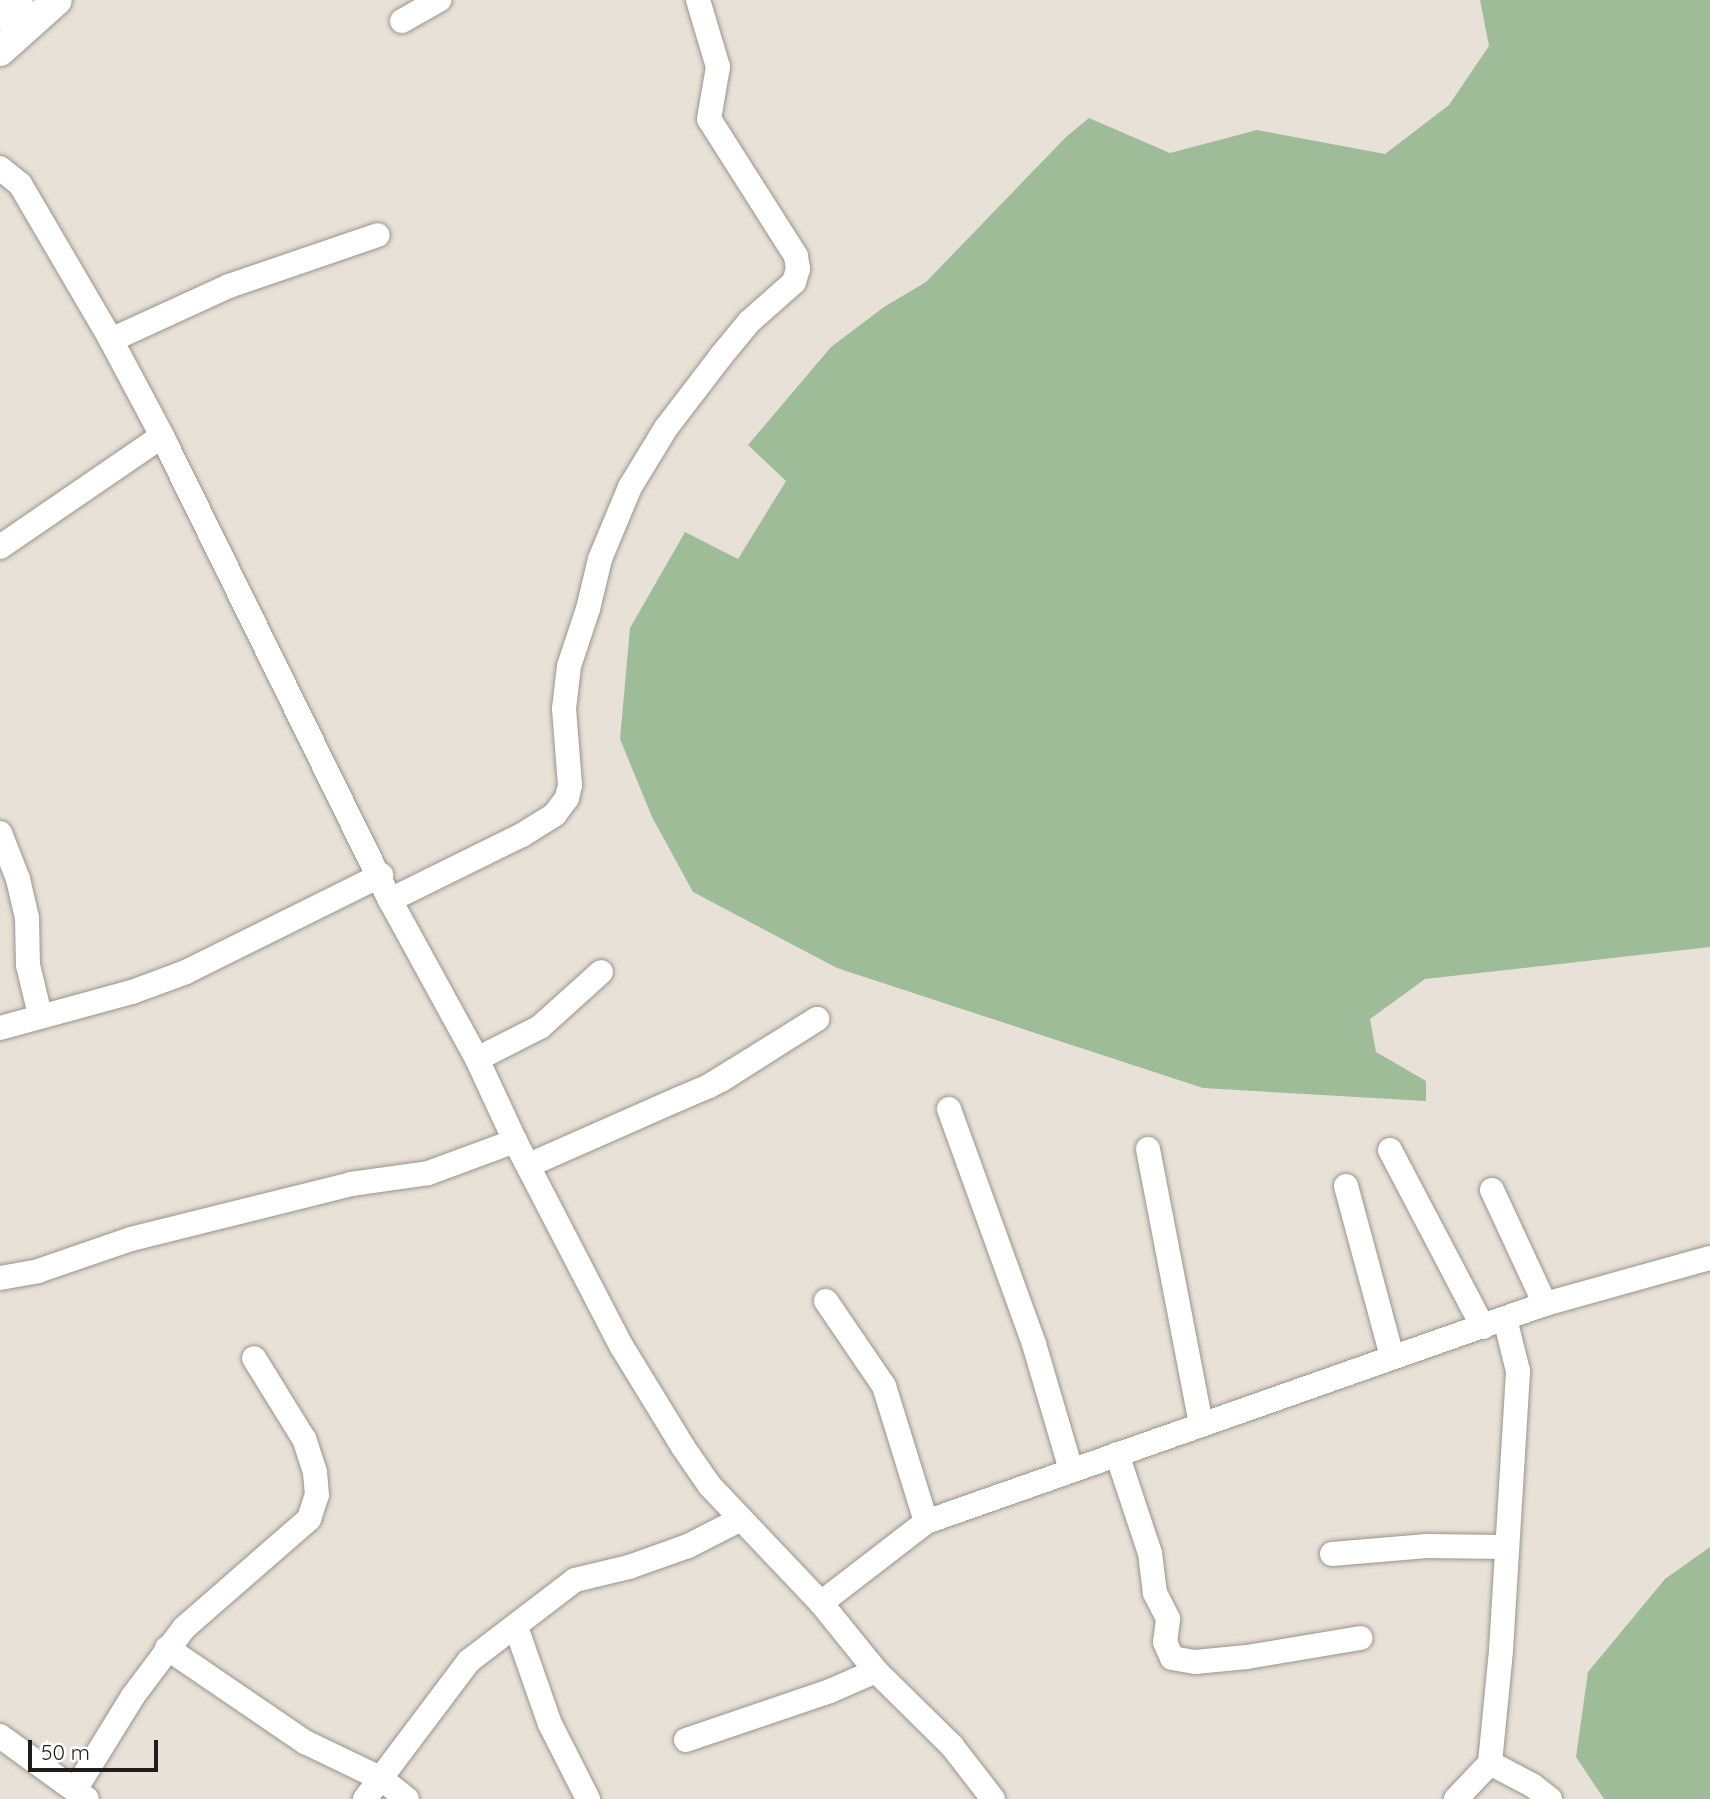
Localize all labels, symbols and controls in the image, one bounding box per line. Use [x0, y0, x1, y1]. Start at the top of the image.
scale bar [32, 1726, 161, 1770]
text: 50 m [41, 1739, 90, 1765]

